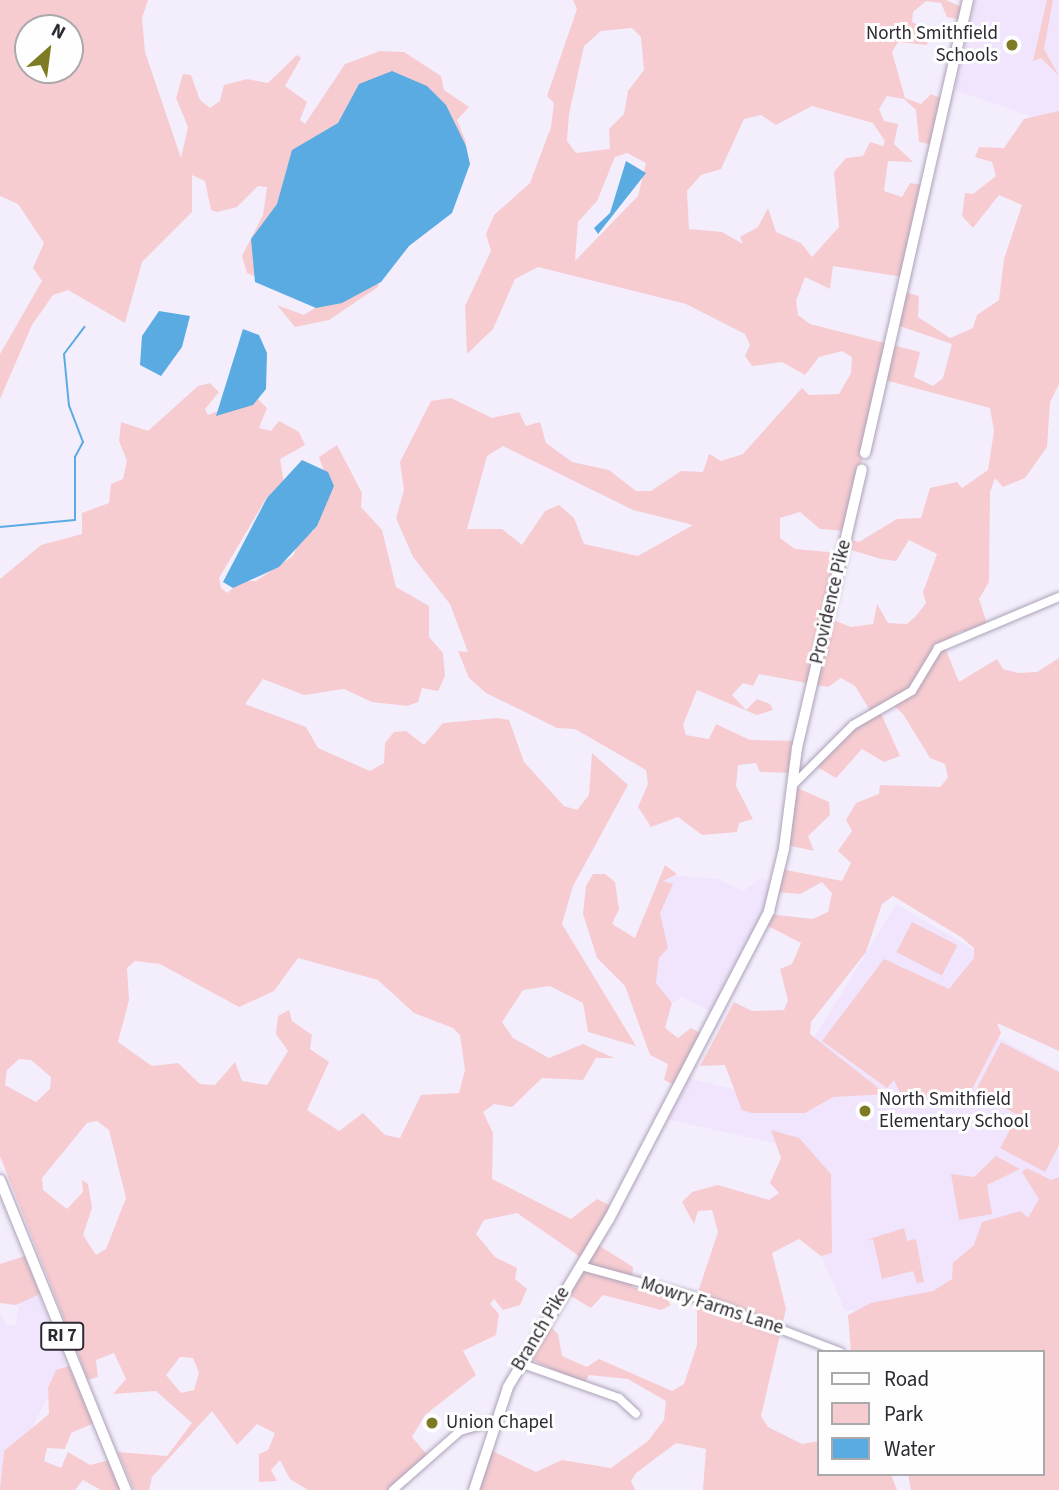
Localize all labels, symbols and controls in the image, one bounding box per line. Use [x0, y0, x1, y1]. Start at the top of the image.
north arrow [14, 14, 84, 84]
text: N [46, 17, 70, 47]
place label: North Smithfield Schools [866, 23, 998, 67]
marker: North Smithfield Schools [1004, 37, 1020, 53]
street label: Providence Pike [806, 538, 856, 666]
place label: North Smithfield Elementary School [879, 1089, 1029, 1133]
marker: North Smithfield Elementary School [857, 1103, 873, 1119]
street label: Mowry Farms Lane [638, 1272, 786, 1340]
street label: Branch Pike [507, 1283, 575, 1375]
road number: RI 7 [39, 1322, 85, 1350]
legend [818, 1350, 1045, 1476]
text: Road [884, 1364, 929, 1394]
text: Park [884, 1399, 923, 1429]
place label: Union Chapel [446, 1412, 553, 1434]
marker: Union Chapel [424, 1415, 440, 1431]
text: Water [884, 1434, 935, 1464]

